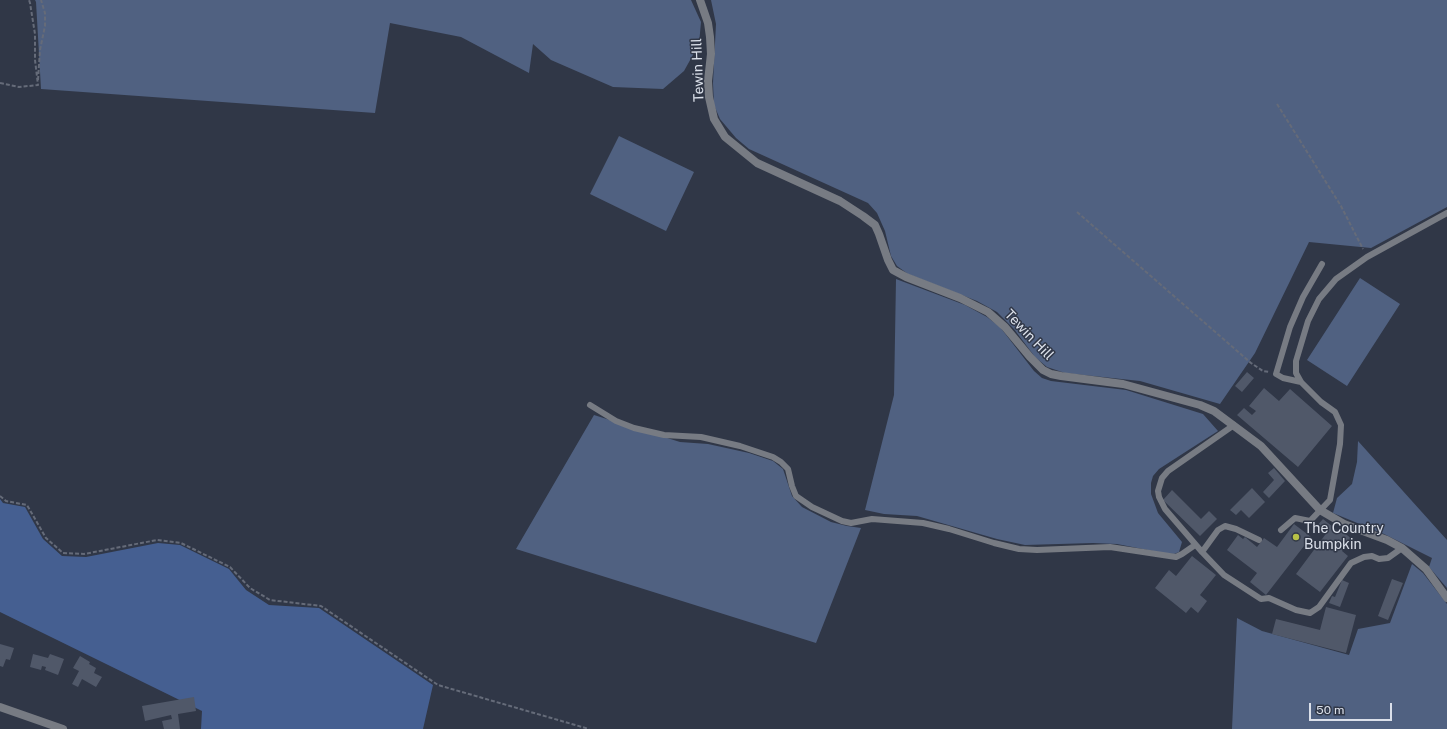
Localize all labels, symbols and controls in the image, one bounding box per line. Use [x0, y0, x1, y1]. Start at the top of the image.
street label: Tewin Hill [688, 38, 708, 102]
street label: Tewin Hill [1001, 306, 1057, 364]
place label: The Country Bumpkin [1304, 521, 1384, 554]
marker: The Country Bumpkin [1291, 532, 1301, 542]
scale bar [1311, 695, 1394, 721]
text: 50 m [1316, 703, 1344, 717]

